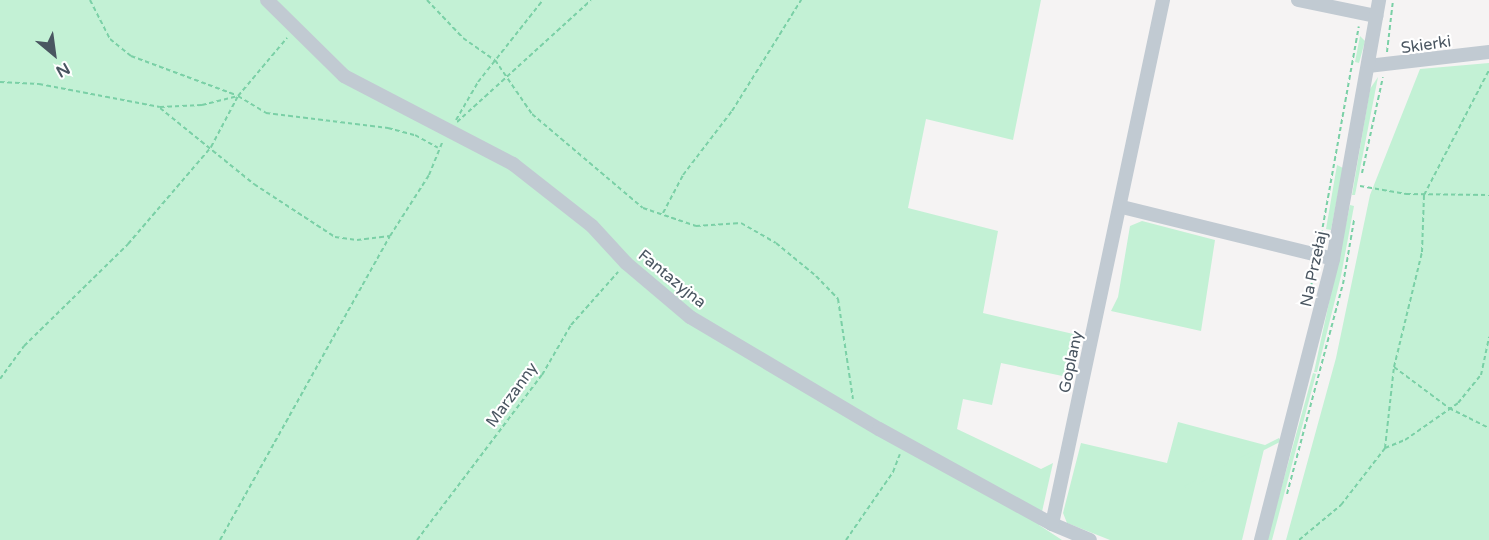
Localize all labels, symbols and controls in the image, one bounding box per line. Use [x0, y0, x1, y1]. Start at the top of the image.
north arrow [24, 24, 84, 84]
street label: Skierki [1400, 32, 1452, 58]
text: N [52, 58, 73, 82]
street label: Na Przełaj [1297, 229, 1331, 309]
street label: Fantazyjna [634, 246, 710, 312]
street label: Goplany [1055, 329, 1087, 395]
street label: Marzanny [482, 359, 542, 431]

